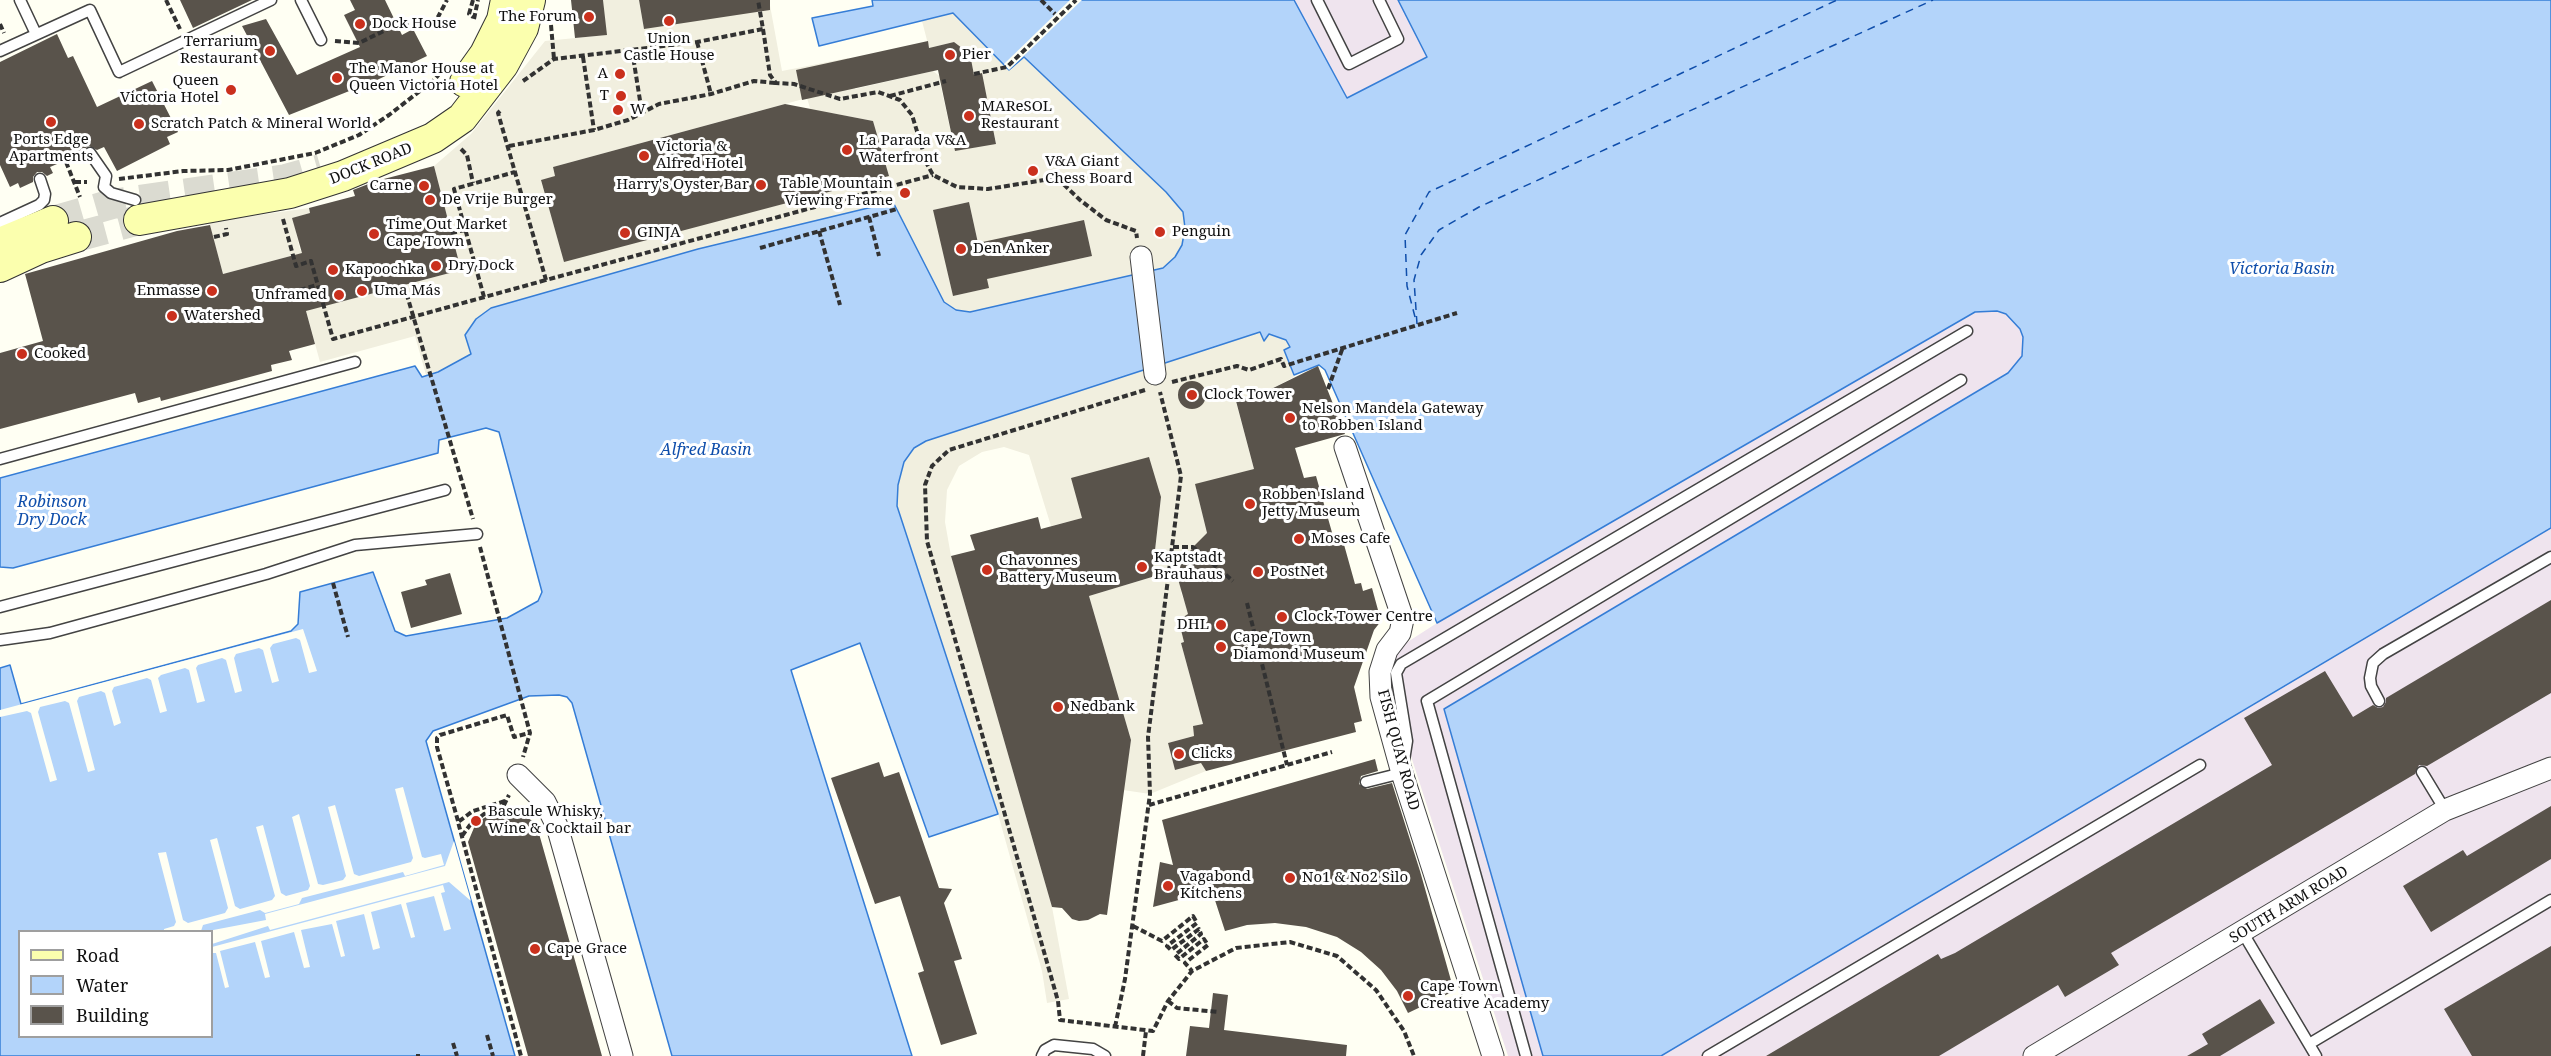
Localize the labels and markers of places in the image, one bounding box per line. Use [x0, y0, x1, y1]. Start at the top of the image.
place label: The Forum [499, 8, 577, 26]
marker: The Forum [582, 10, 596, 24]
marker: Union Castle House [662, 14, 676, 28]
place label: Dock House [372, 15, 456, 33]
marker: Dock House [353, 17, 367, 31]
place label: Union Castle House [623, 30, 715, 65]
place label: Terrarium Restaurant [180, 33, 258, 68]
marker: Terrarium Restaurant [263, 44, 277, 58]
place label: Pier [962, 46, 991, 64]
marker: Pier [943, 48, 957, 62]
place label: The Manor House at Queen Victoria Hotel [349, 60, 498, 95]
place label: A [597, 65, 608, 83]
marker: A [613, 67, 627, 81]
marker: The Manor House at Queen Victoria Hotel [330, 71, 344, 85]
place label: Queen Victoria Hotel [120, 72, 219, 107]
marker: Queen Victoria Hotel [224, 83, 238, 97]
place label: T [600, 87, 609, 105]
marker: T [614, 89, 628, 103]
place label: MAReSOL Restaurant [981, 98, 1059, 133]
place label: W [630, 101, 646, 119]
marker: W [611, 103, 625, 117]
marker: MAReSOL Restaurant [962, 109, 976, 123]
marker: Ports Edge Apartments [44, 115, 58, 129]
place label: Scratch Patch & Mineral World [151, 115, 371, 133]
marker: Scratch Patch & Mineral World [132, 117, 146, 131]
place label: Ports Edge Apartments [9, 131, 93, 166]
place label: La Parada V&A Waterfront [859, 132, 966, 167]
place label: Victoria & Alfred Hotel [656, 138, 743, 173]
marker: La Parada V&A Waterfront [840, 143, 854, 157]
marker: Victoria & Alfred Hotel [637, 149, 651, 163]
place label: V&A Giant Chess Board [1045, 153, 1132, 188]
marker: V&A Giant Chess Board [1026, 164, 1040, 178]
place label: Table Mountain Viewing Frame [780, 175, 893, 210]
place label: Harry's Oyster Bar [616, 176, 749, 194]
place label: Carne [370, 177, 412, 195]
marker: Harry's Oyster Bar [754, 178, 768, 192]
marker: Carne [417, 179, 431, 193]
marker: Table Mountain Viewing Frame [898, 186, 912, 200]
place label: De Vrije Burger [442, 191, 553, 209]
marker: De Vrije Burger [423, 193, 437, 207]
place label: Time Out Market Cape Town [386, 216, 507, 251]
place label: Penguin [1172, 223, 1231, 241]
place label: GINJA [637, 224, 681, 242]
marker: Penguin [1153, 225, 1167, 239]
marker: GINJA [618, 226, 632, 240]
marker: Time Out Market Cape Town [367, 227, 381, 241]
place label: Den Anker [973, 240, 1049, 258]
marker: Den Anker [954, 242, 968, 256]
place label: Dry Dock [448, 257, 514, 275]
marker: Dry Dock [429, 259, 443, 273]
place label: Kapoochka [345, 261, 425, 279]
marker: Kapoochka [326, 263, 340, 277]
place label: Enmasse [137, 282, 200, 300]
place label: Uma Más [374, 282, 441, 300]
marker: Enmasse [205, 284, 219, 298]
marker: Uma Más [355, 284, 369, 298]
place label: Unframed [254, 286, 327, 304]
marker: Unframed [332, 288, 346, 302]
place label: Watershed [184, 307, 261, 325]
marker: Watershed [165, 309, 179, 323]
place label: Cooked [34, 345, 86, 363]
marker: Cooked [15, 347, 29, 361]
place label: Clock Tower [1204, 386, 1292, 404]
marker: Clock Tower [1185, 388, 1199, 402]
place label: Nelson Mandela Gateway to Robben Island [1302, 400, 1484, 435]
marker: Nelson Mandela Gateway to Robben Island [1283, 411, 1297, 425]
place label: Robben Island Jetty Museum [1262, 486, 1365, 521]
marker: Robben Island Jetty Museum [1243, 497, 1257, 511]
place label: Moses Cafe [1311, 530, 1390, 548]
marker: Moses Cafe [1292, 532, 1306, 546]
place label: Kaptstadt Brauhaus [1154, 549, 1223, 584]
place label: Chavonnes Battery Museum [999, 552, 1117, 587]
marker: Kaptstadt Brauhaus [1135, 560, 1149, 574]
marker: Chavonnes Battery Museum [980, 563, 994, 577]
place label: PostNet [1270, 563, 1325, 581]
marker: PostNet [1251, 565, 1265, 579]
place label: Clock Tower Centre [1294, 608, 1433, 626]
marker: Clock Tower Centre [1275, 610, 1289, 624]
place label: DHL [1177, 616, 1209, 634]
marker: DHL [1214, 618, 1228, 632]
place label: Cape Town Diamond Museum [1233, 629, 1365, 664]
marker: Cape Town Diamond Museum [1214, 640, 1228, 654]
place label: Nedbank [1070, 698, 1135, 716]
marker: Nedbank [1051, 700, 1065, 714]
place label: Clicks [1191, 745, 1233, 763]
marker: Clicks [1172, 747, 1186, 761]
place label: Bascule Whisky, Wine & Cocktail bar [488, 803, 631, 838]
marker: Bascule Whisky, Wine & Cocktail bar [469, 814, 483, 828]
place label: Vagabond Kitchens [1180, 868, 1251, 903]
place label: No1 & No2 Silo [1302, 869, 1408, 887]
marker: No1 & No2 Silo [1283, 871, 1297, 885]
marker: Vagabond Kitchens [1161, 879, 1175, 893]
place label: Cape Grace [547, 940, 627, 958]
marker: Cape Grace [528, 942, 542, 956]
place label: Cape Town Creative Academy [1420, 978, 1549, 1013]
marker: Cape Town Creative Academy [1401, 989, 1415, 1003]

